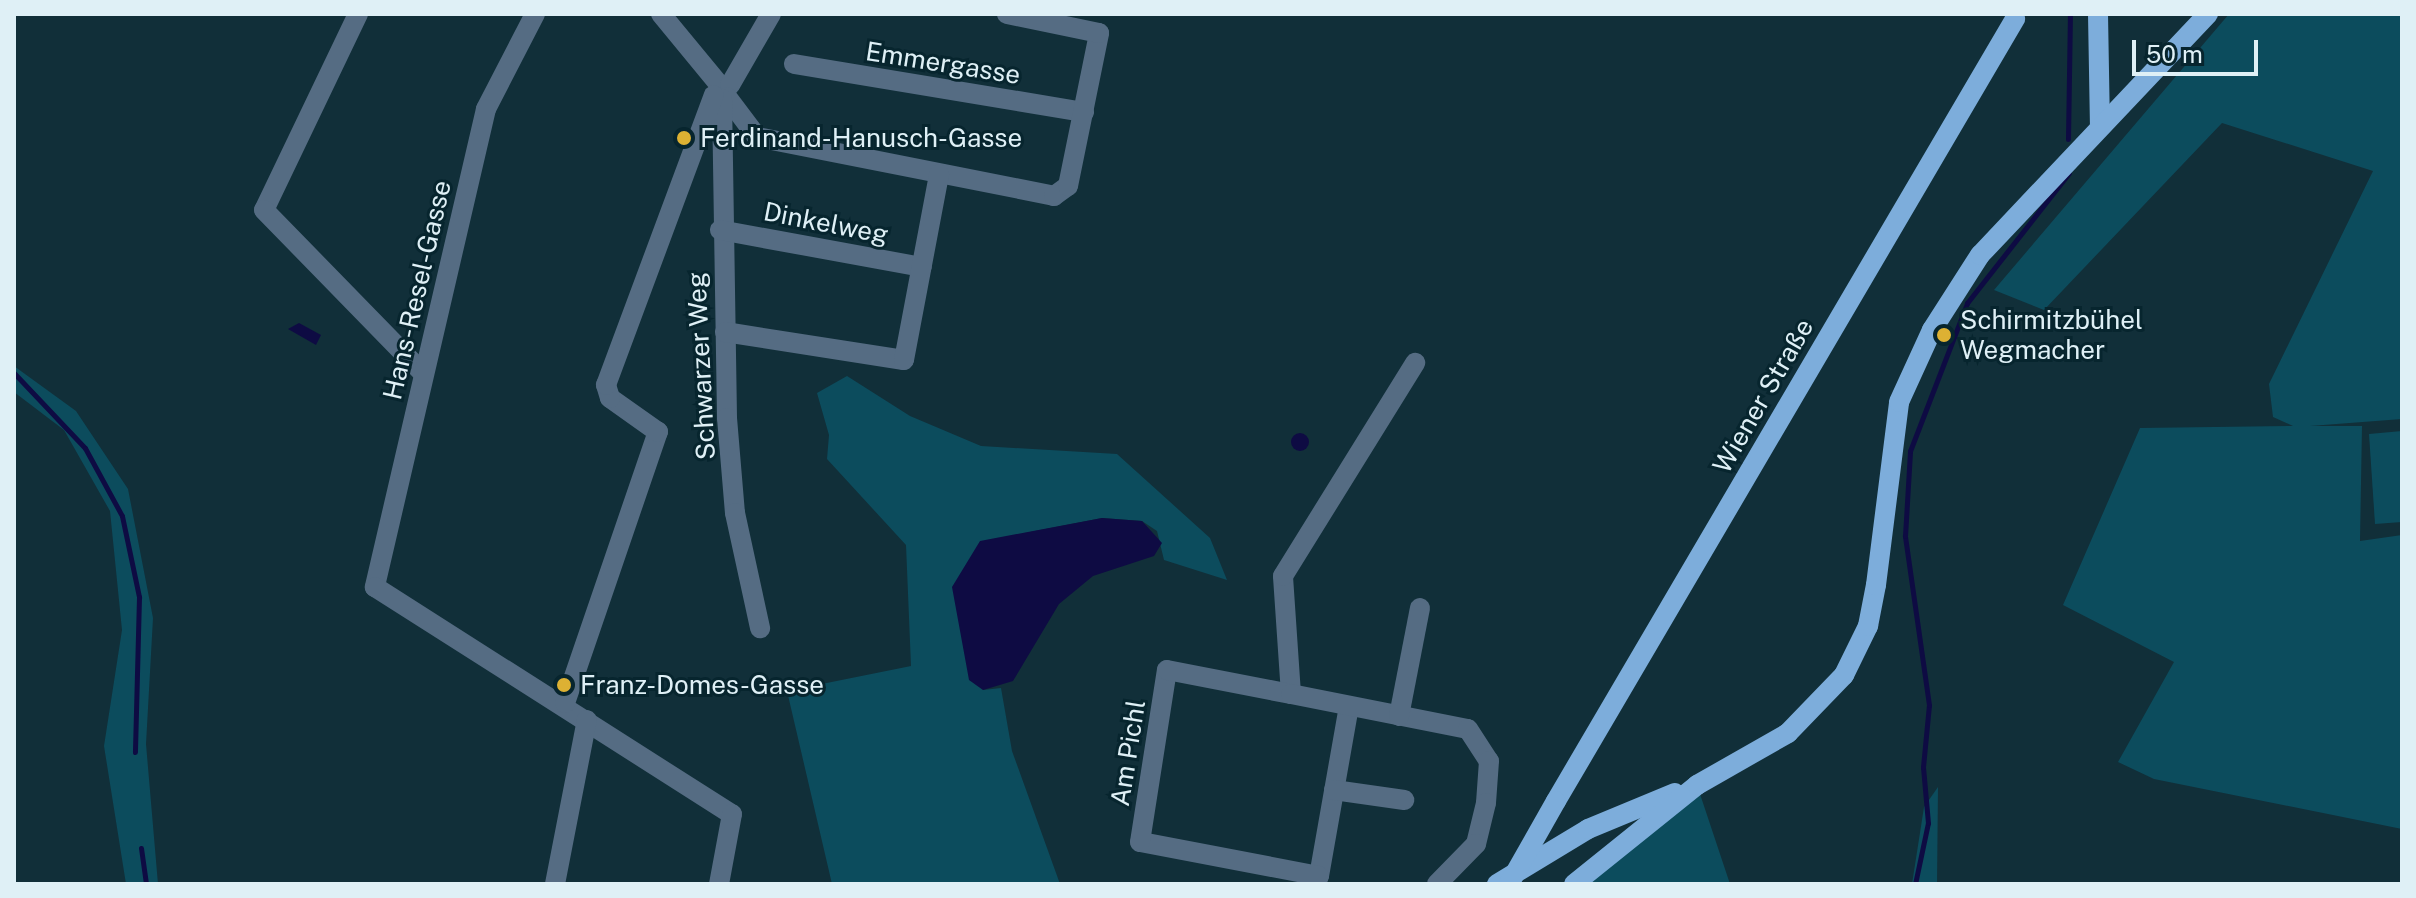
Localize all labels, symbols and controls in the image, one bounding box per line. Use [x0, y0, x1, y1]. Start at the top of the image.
scale bar [2136, 24, 2262, 74]
street label: Emmergasse [863, 35, 1023, 91]
text: 50 m [2146, 40, 2203, 68]
place label: Ferdinand-Hanusch-Gasse [700, 122, 1022, 154]
marker: Ferdinand-Hanusch-Gasse [675, 129, 693, 147]
street label: Hans-Resel-Gasse [377, 177, 457, 403]
street label: Dinkelweg [761, 196, 891, 250]
street label: Schwarzer Weg [680, 271, 722, 461]
place label: Schirmitzbühel Wegmacher [1960, 304, 2143, 366]
street label: Wiener Straße [1706, 313, 1820, 479]
marker: Schirmitzbühel Wegmacher [1935, 326, 1953, 344]
place label: Franz-Domes-Gasse [580, 669, 824, 701]
marker: Franz-Domes-Gasse [555, 676, 573, 694]
street label: Am Pichl [1104, 698, 1152, 808]

